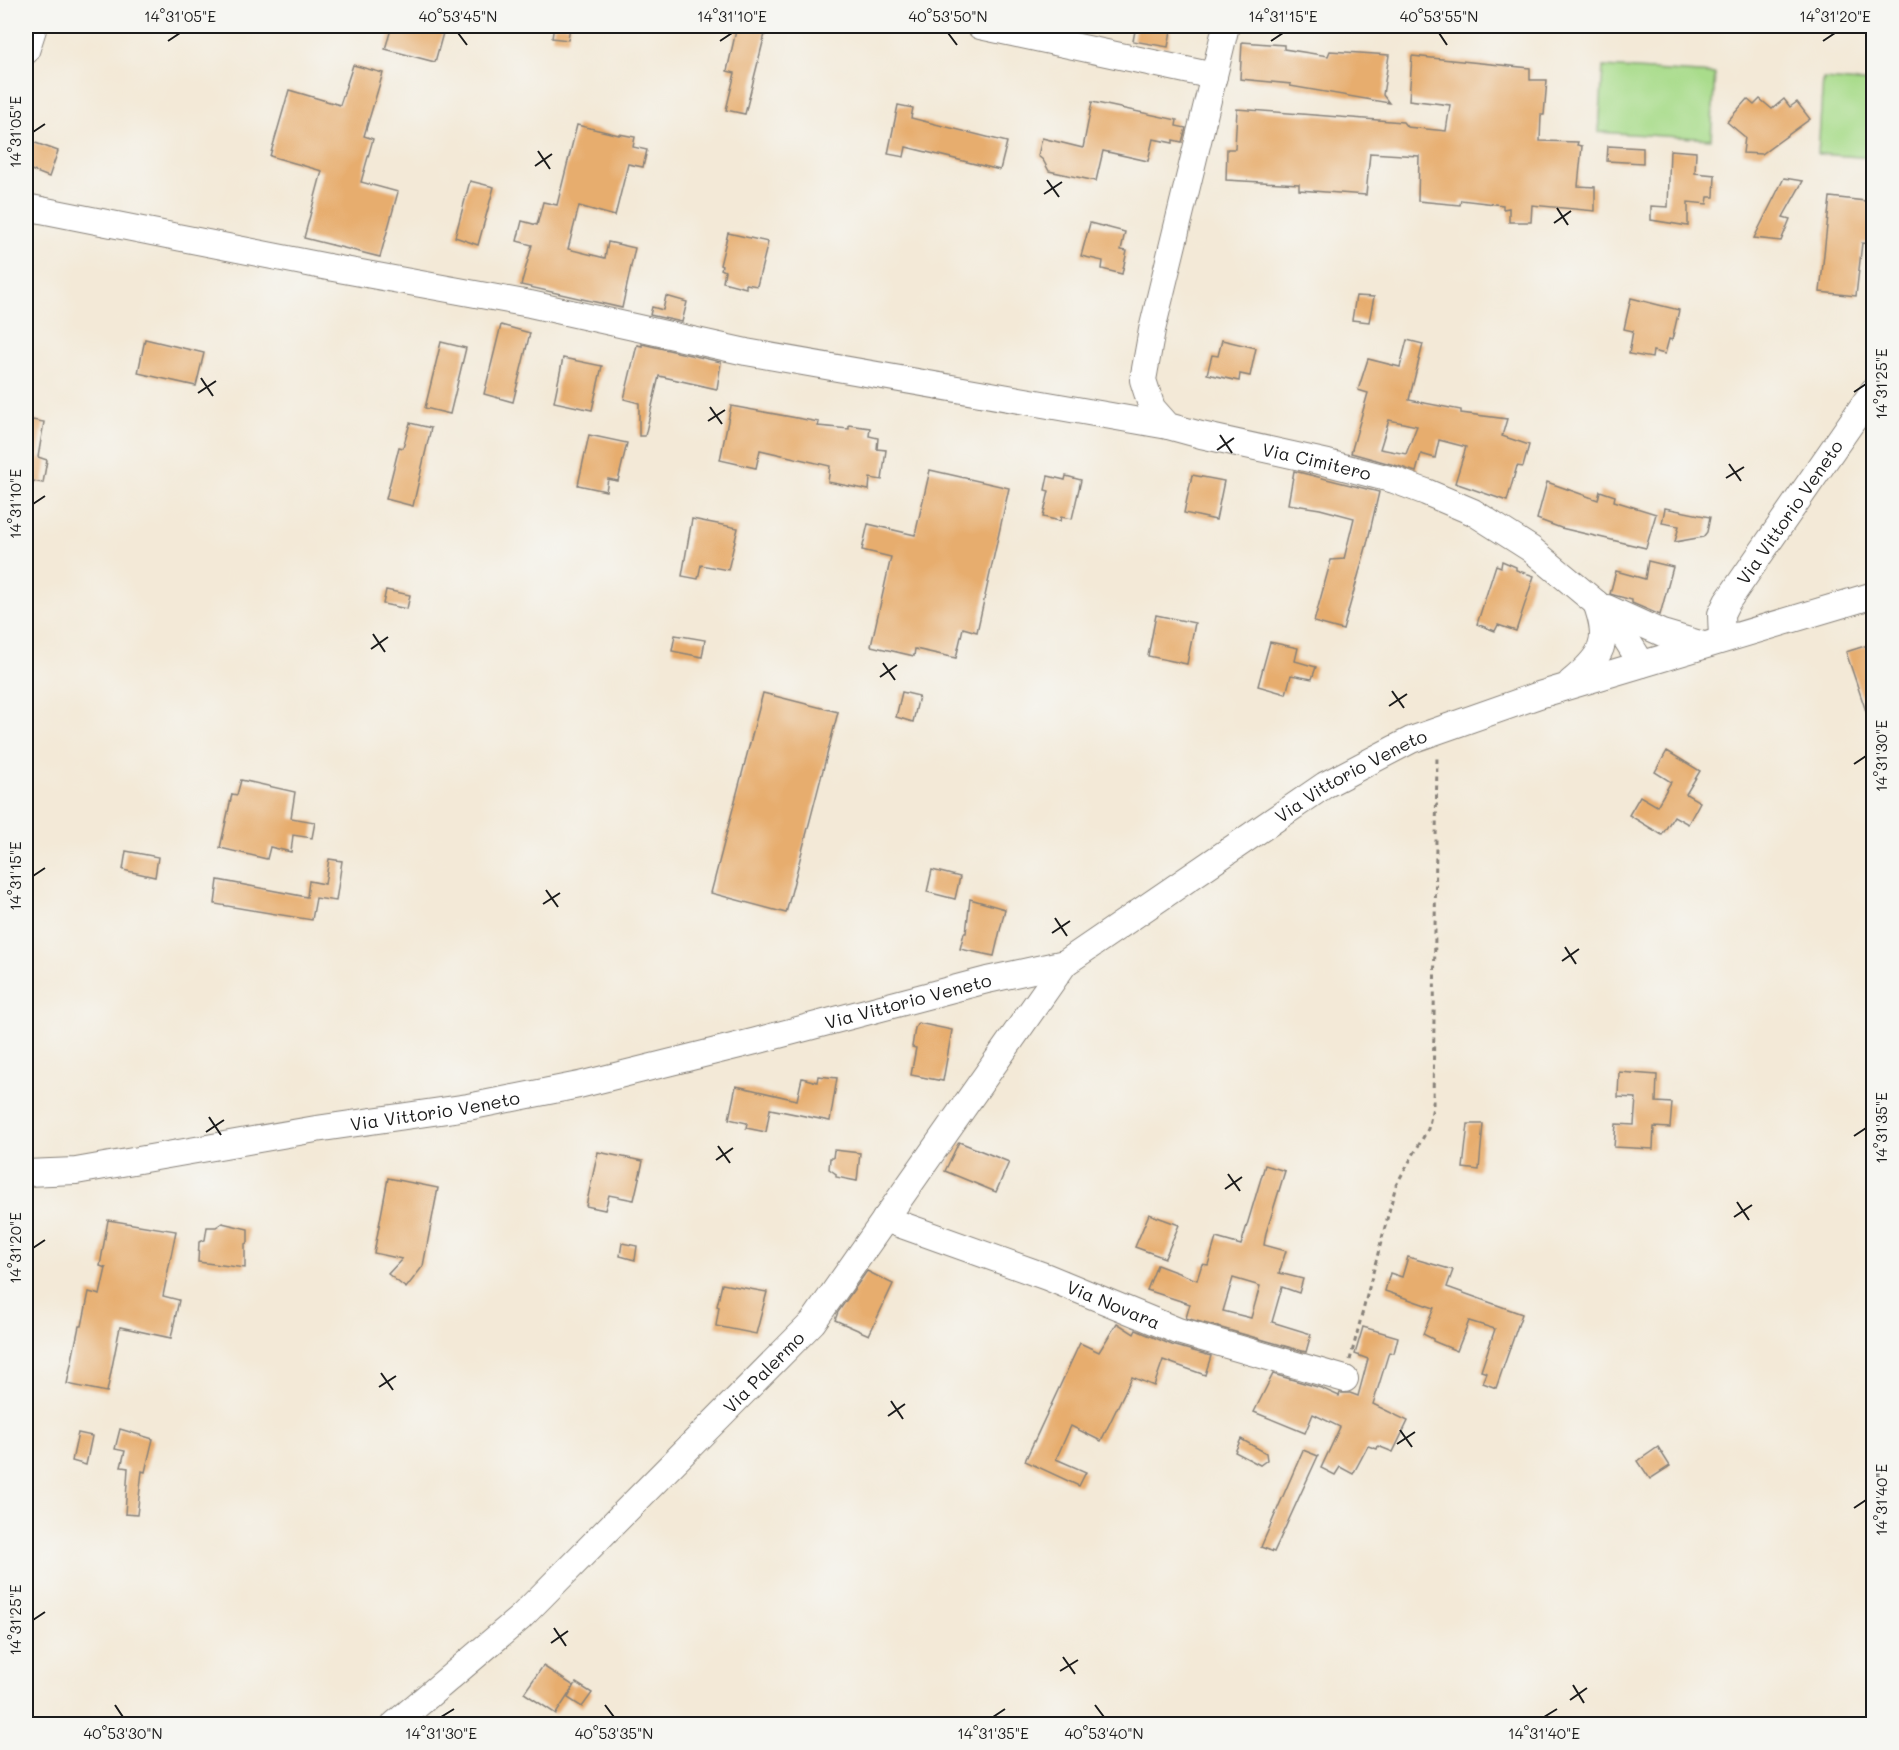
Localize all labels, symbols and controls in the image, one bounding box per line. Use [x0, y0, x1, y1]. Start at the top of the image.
text: 14°31'05"E [144, 6, 216, 26]
text: 40°53'45"N [419, 6, 497, 26]
text: 14°31'10"E [697, 6, 767, 26]
text: 40°53'50"N [908, 6, 988, 26]
text: 14°31'15"E [1248, 6, 1318, 26]
text: 40°53'55"N [1400, 6, 1478, 26]
text: 14°31'20"E [1799, 6, 1871, 26]
text: 14°31'05"E [5, 96, 25, 168]
text: 14°31'25"E [1871, 348, 1891, 420]
street label: Via Vittorio Veneto [1731, 435, 1848, 589]
street label: Via Cimitero [1260, 437, 1374, 486]
text: 14°31'10"E [5, 469, 25, 539]
text: 14°31'30"E [1871, 720, 1891, 792]
street label: Via Vittorio Veneto [1270, 723, 1430, 828]
text: 14°31'15"E [5, 841, 25, 911]
street label: Via Vittorio Veneto [822, 967, 994, 1034]
street label: Via Vittorio Veneto [349, 1085, 522, 1136]
text: 14°31'35"E [1871, 1092, 1891, 1164]
text: 14°31'20"E [5, 1212, 25, 1284]
street label: Via Novara [1063, 1274, 1164, 1334]
street label: Via Palermo [718, 1326, 810, 1418]
text: 14°31'40"E [1871, 1464, 1891, 1536]
text: 14°31'25"E [5, 1584, 25, 1656]
text: 40°53'30"N [83, 1723, 163, 1743]
text: 14°31'30"E [405, 1723, 477, 1743]
text: 40°53'35"N [575, 1723, 653, 1743]
text: 14°31'35"E [957, 1723, 1029, 1743]
text: 40°53'40"N [1064, 1723, 1144, 1743]
text: 14°31'40"E [1508, 1723, 1580, 1743]

